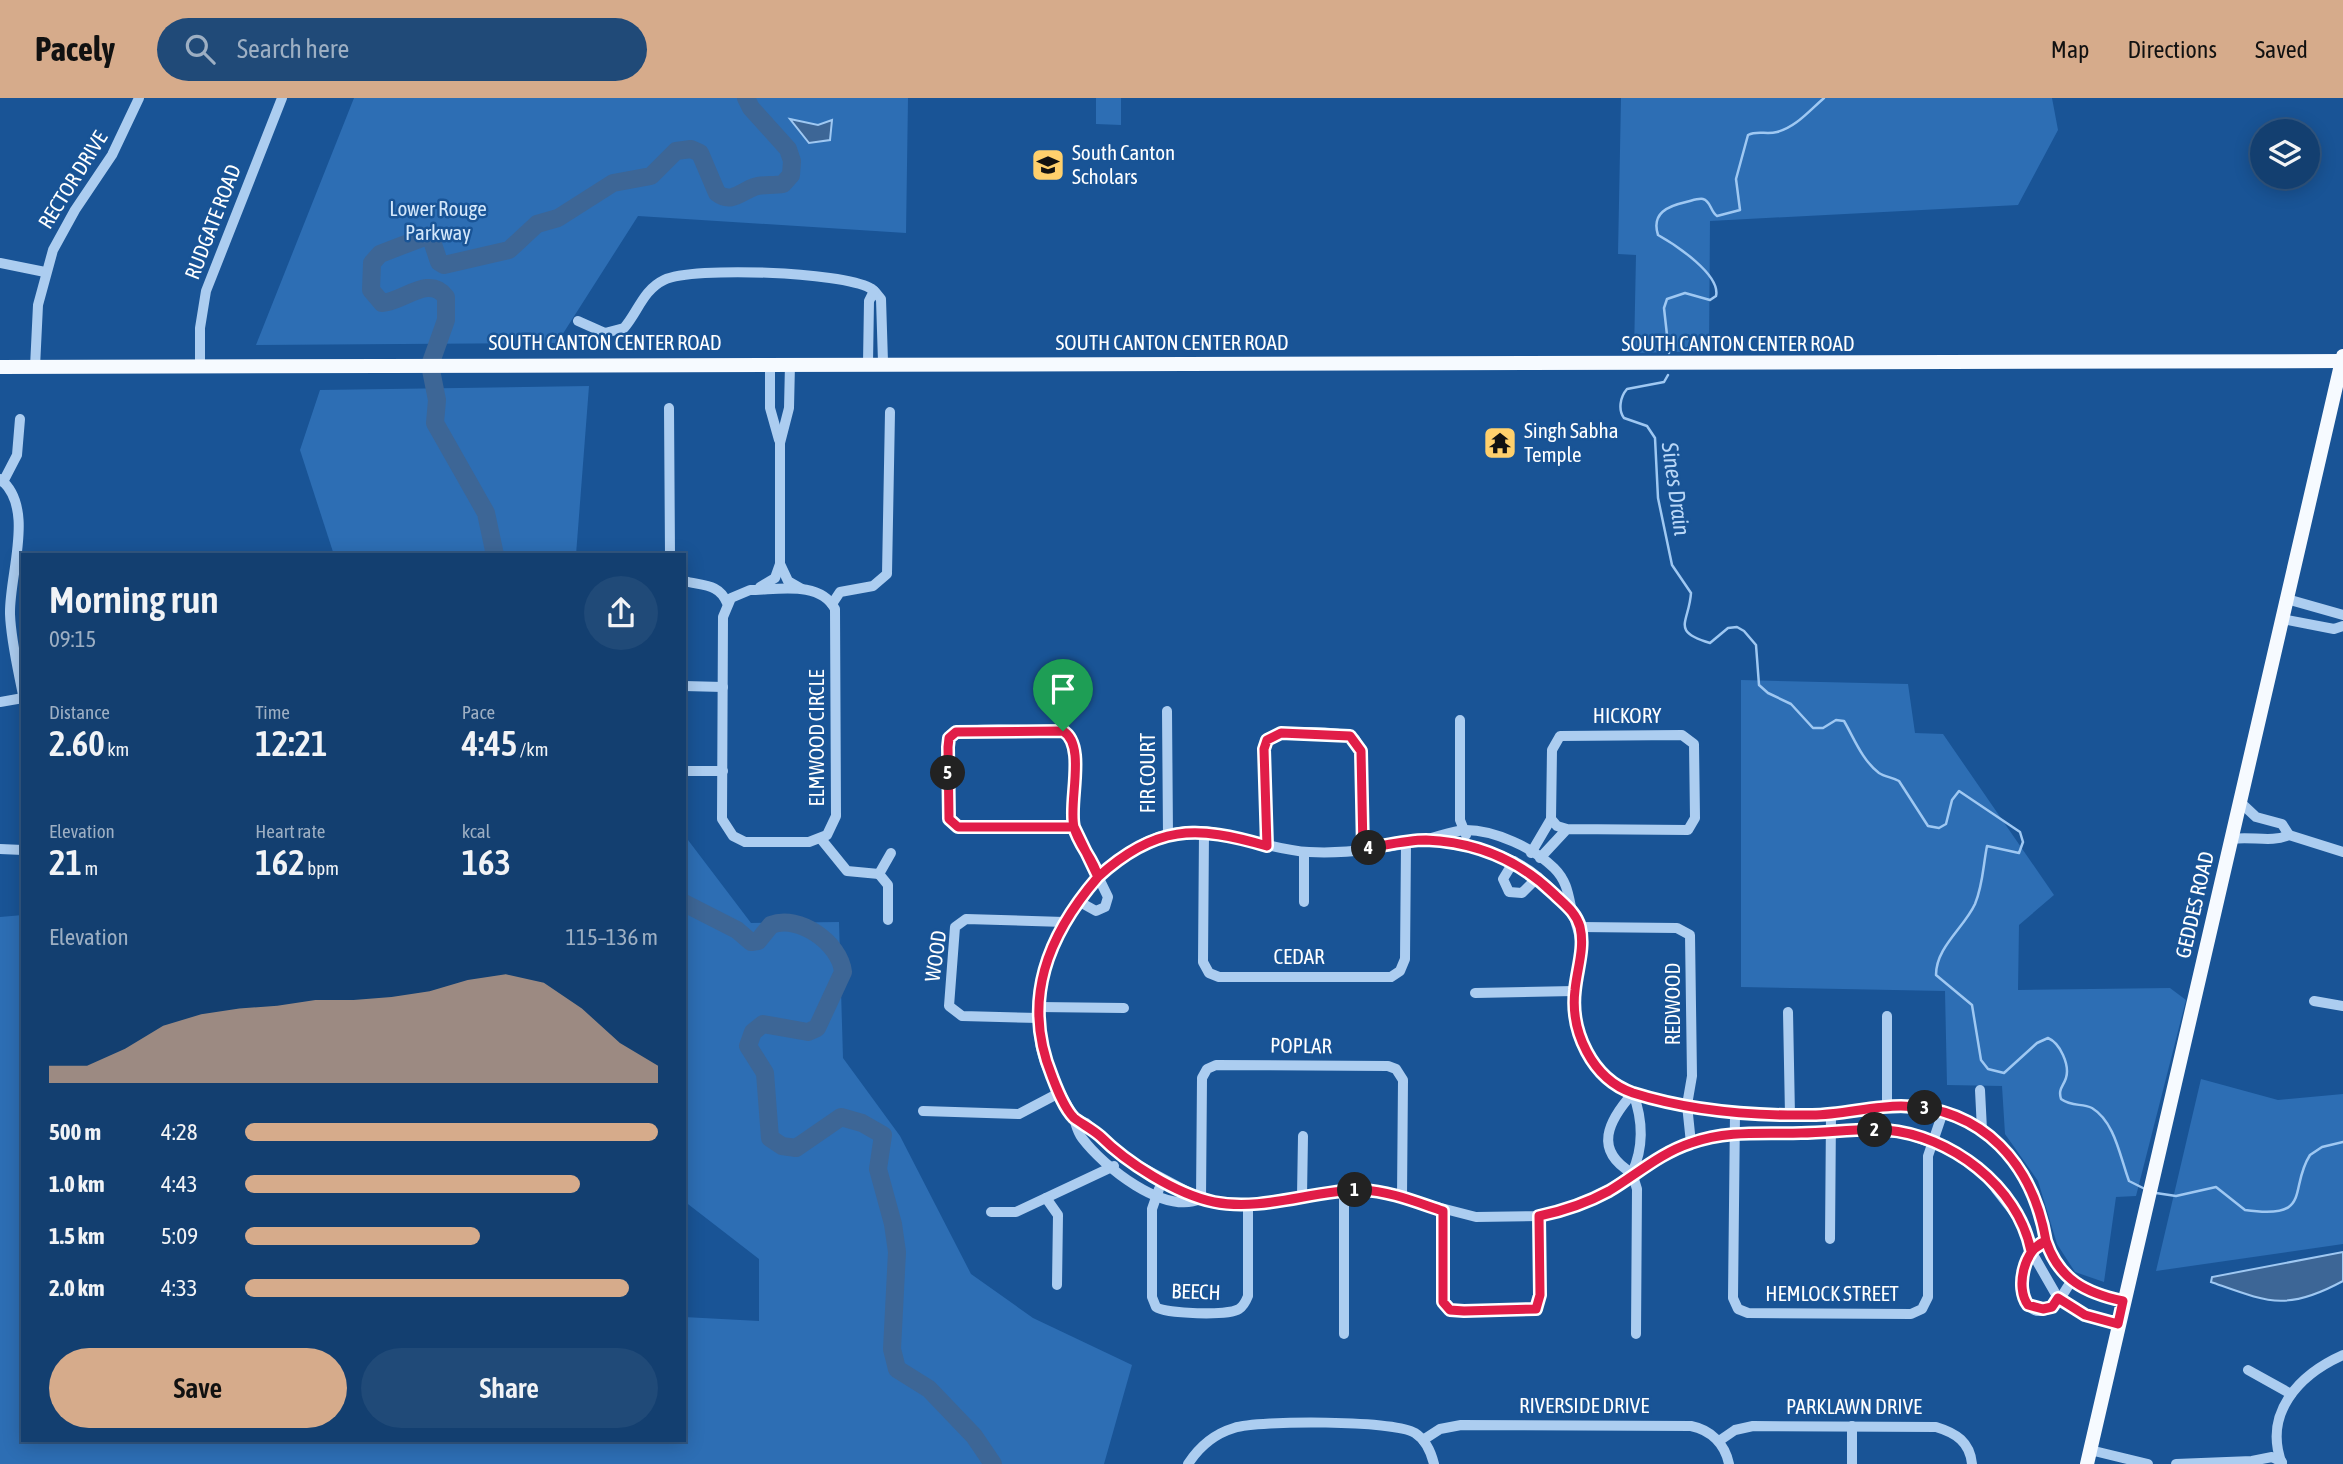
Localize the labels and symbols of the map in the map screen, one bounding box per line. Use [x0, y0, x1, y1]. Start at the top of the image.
street label: RECTOR DRIVE [33, 126, 112, 233]
place label: South Canton Scholars [1072, 140, 1175, 188]
school or university icon: South Canton Scholars [1029, 146, 1067, 184]
street label: RUDGATE ROAD [179, 161, 245, 282]
park label: Lower Rouge Parkway [389, 196, 487, 244]
street label: SOUTH CANTON CENTER ROAD [488, 330, 722, 354]
street label: SOUTH CANTON CENTER ROAD [1055, 330, 1289, 354]
street label: SOUTH CANTON CENTER ROAD [1621, 331, 1855, 355]
place label: Singh Sabha Temple [1524, 418, 1618, 466]
temple icon: Singh Sabha Temple [1481, 424, 1519, 462]
water label: Sines Drain [1656, 440, 1695, 537]
pin [1033, 659, 1093, 731]
street label: ELMWOOD CIRCLE [804, 669, 828, 806]
street label: HICKORY [1593, 703, 1662, 727]
street label: FIR COURT [1135, 733, 1159, 813]
pin: 5 [930, 756, 965, 790]
pin: 4 [1352, 830, 1386, 866]
street label: GEDDES ROAD [2170, 849, 2218, 961]
street label: WOOD [920, 929, 950, 983]
street label: CEDAR [1274, 944, 1325, 968]
street label: REDWOOD [1660, 963, 1684, 1045]
street label: POPLAR [1270, 1032, 1333, 1058]
pin: 3 [1908, 1090, 1942, 1126]
pin: 2 [1857, 1112, 1892, 1148]
pin: 1 [1338, 1172, 1372, 1208]
street label: BEECH [1171, 1278, 1221, 1304]
street label: HEMLOCK STREET [1765, 1281, 1899, 1305]
street label: RIVERSIDE DRIVE [1519, 1393, 1649, 1417]
street label: PARKLAWN DRIVE [1786, 1394, 1922, 1418]

